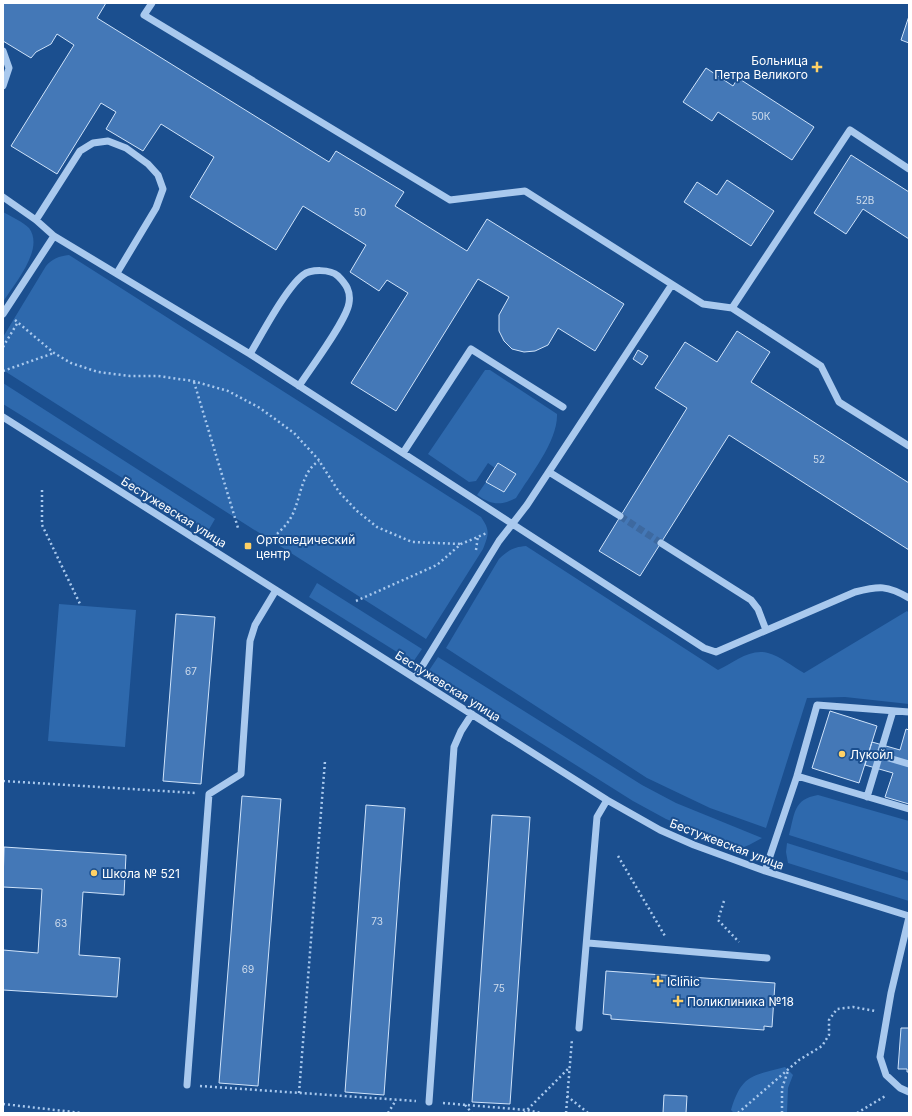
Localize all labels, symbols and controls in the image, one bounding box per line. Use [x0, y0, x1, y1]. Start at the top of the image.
place label: Больница Петра Великого [714, 53, 808, 82]
marker: Больница Петра Великого [811, 61, 823, 73]
house number: 50К [751, 110, 771, 122]
house number: 52В [856, 194, 874, 206]
house number: 50 [354, 206, 366, 218]
house number: 52 [813, 453, 825, 465]
street label: Бестужевская улица [118, 473, 230, 551]
place label: Ортопедический центр [256, 532, 355, 561]
marker: Ортопедический центр [243, 541, 253, 551]
street label: Бестужевская улица [392, 647, 504, 725]
house number: 67 [185, 665, 197, 677]
place label: Лукойл [850, 747, 893, 762]
marker: Лукойл [837, 749, 847, 759]
street label: Бестужевская улица [668, 815, 786, 873]
place label: Школа № 521 [102, 866, 180, 881]
marker: Школа № 521 [89, 868, 99, 878]
house number: 73 [371, 915, 383, 927]
house number: 63 [55, 917, 67, 929]
house number: 69 [242, 963, 254, 975]
place label: Iclinic [667, 974, 700, 989]
marker: Iclinic [652, 975, 664, 987]
house number: 75 [493, 982, 505, 994]
place label: Поликлиника №18 [687, 994, 794, 1009]
marker: Поликлиника №18 [672, 995, 684, 1007]

